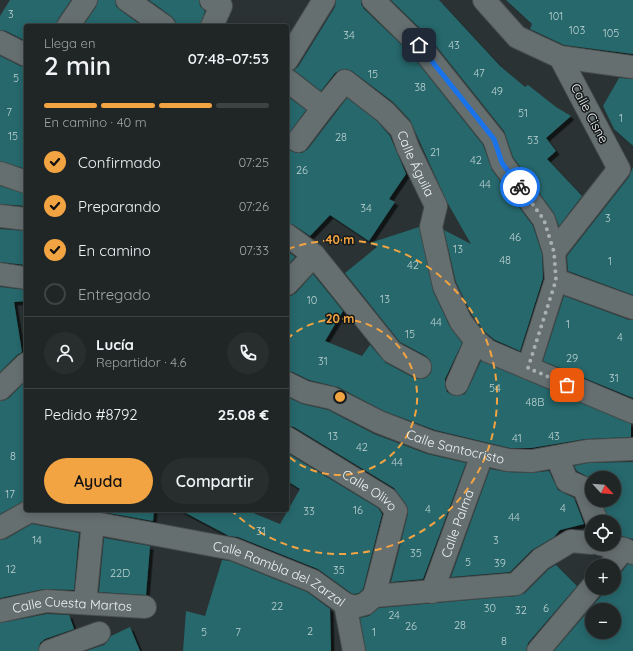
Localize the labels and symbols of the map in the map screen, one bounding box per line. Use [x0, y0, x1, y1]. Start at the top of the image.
house number: 3 [8, 7, 14, 21]
house number: 101 [549, 9, 563, 23]
house number: 103 [569, 23, 585, 37]
house number: 105 [603, 26, 619, 40]
house number: 34 [343, 28, 355, 42]
pin [402, 28, 436, 62]
house number: 43 [448, 38, 460, 52]
house number: 47 [473, 66, 485, 80]
house number: 15 [368, 67, 378, 81]
house number: 5 [13, 71, 19, 85]
house number: 38 [414, 80, 426, 94]
street label: Calle Cisne [568, 80, 612, 146]
house number: 49 [491, 84, 503, 98]
house number: 7 [6, 105, 12, 119]
house number: 51 [518, 106, 528, 120]
house number: 1 [619, 111, 623, 125]
street label: Calle Águila [394, 128, 438, 199]
house number: 15 [8, 129, 18, 143]
house number: 28 [335, 130, 347, 144]
house number: 53 [527, 133, 539, 147]
house number: 21 [430, 145, 440, 159]
house number: 42 [470, 153, 482, 167]
house number: 26 [296, 163, 308, 177]
courier [500, 167, 540, 207]
house number: 44 [479, 177, 491, 191]
house number: 34 [360, 201, 372, 215]
house number: 3 [605, 211, 611, 225]
house number: 46 [509, 230, 521, 244]
text: 40 m [326, 232, 354, 247]
house number: 13 [453, 242, 463, 256]
house number: 48 [499, 253, 511, 267]
house number: 1 [608, 254, 612, 268]
house number: 42 [407, 258, 419, 272]
house number: 13 [380, 292, 390, 306]
house number: 10 [307, 293, 317, 307]
text: 20 m [326, 311, 354, 326]
house number: 44 [430, 315, 442, 329]
house number: 1 [566, 317, 570, 331]
house number: 15 [405, 327, 415, 341]
house number: 4 [617, 330, 623, 344]
house number: 29 [566, 351, 578, 365]
house number: 31 [318, 354, 328, 368]
pin [550, 368, 584, 402]
house number: 31 [609, 371, 619, 385]
house number: 54 [489, 381, 501, 395]
centre of rings [333, 390, 347, 404]
house number: 48B [526, 395, 544, 409]
street label: Calle Santocristo [404, 425, 506, 467]
house number: 13 [328, 429, 338, 443]
house number: 43 [548, 429, 560, 443]
house number: 41 [512, 431, 522, 445]
house number: 42 [356, 440, 368, 454]
house number: 8 [10, 449, 16, 463]
house number: 44 [391, 455, 403, 469]
street label: Calle Olivo [339, 466, 401, 514]
north arrow [585, 471, 621, 507]
house number: 17 [5, 487, 15, 501]
street label: Calle Palma [437, 487, 477, 560]
house number: 4 [560, 501, 566, 515]
house number: 4 [425, 502, 431, 516]
house number: 16 [353, 503, 363, 517]
house number: 33 [303, 504, 315, 518]
house number: 44 [508, 510, 520, 524]
house number: 31 [256, 524, 266, 538]
house number: 14 [32, 533, 42, 547]
house number: 3 [493, 533, 499, 547]
street label: Calle Rambla del Zarzal [212, 537, 348, 610]
house number: 35 [410, 546, 422, 560]
house number: 5 [465, 555, 471, 569]
house number: 39 [494, 556, 506, 570]
house number: 12 [6, 562, 16, 576]
house number: 35 [333, 563, 345, 577]
house number: 22D [110, 566, 130, 580]
street label: Calle Cuesta Martos [11, 593, 132, 616]
house number: 22 [271, 599, 283, 613]
house number: 30 [484, 601, 496, 615]
house number: 6 [543, 601, 549, 615]
house number: 32 [515, 603, 527, 617]
house number: 24 [388, 608, 400, 622]
house number: 28 [454, 618, 466, 632]
house number: 26 [405, 619, 417, 633]
house number: 2 [307, 624, 313, 638]
house number: 5 [201, 625, 207, 639]
house number: 7 [235, 625, 241, 639]
house number: 1 [372, 625, 376, 639]
house number: 8 [501, 634, 507, 648]

